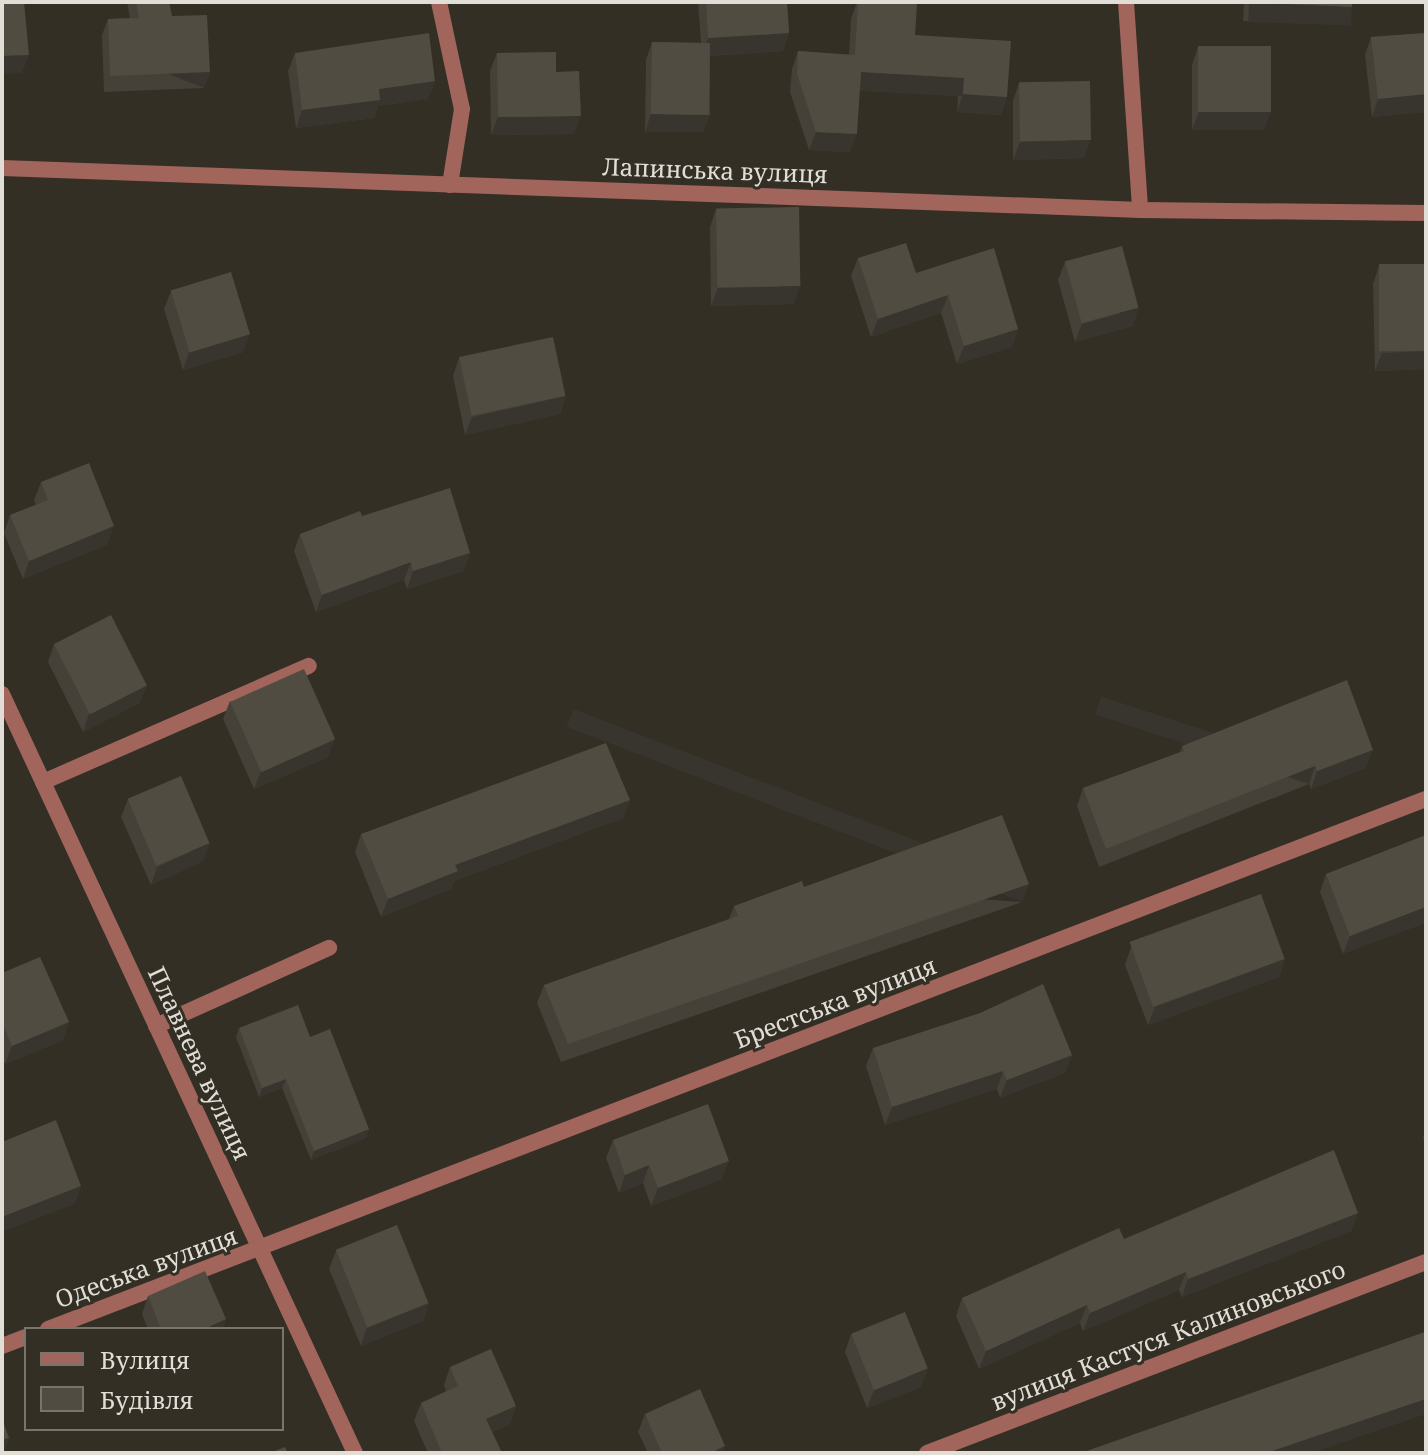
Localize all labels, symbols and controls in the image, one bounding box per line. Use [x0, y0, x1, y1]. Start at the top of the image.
street label: Лапинська вулиця [602, 152, 828, 188]
street label: Брестська вулиця [730, 950, 940, 1054]
street label: Плавнева вулиця [143, 962, 257, 1164]
street label: Одеська вулиця [51, 1221, 241, 1313]
street label: вулиця Кастуся Калиновського [987, 1254, 1349, 1416]
legend [24, 1327, 284, 1431]
text: Вулиця [100, 1343, 190, 1376]
text: Будівля [100, 1383, 194, 1416]

